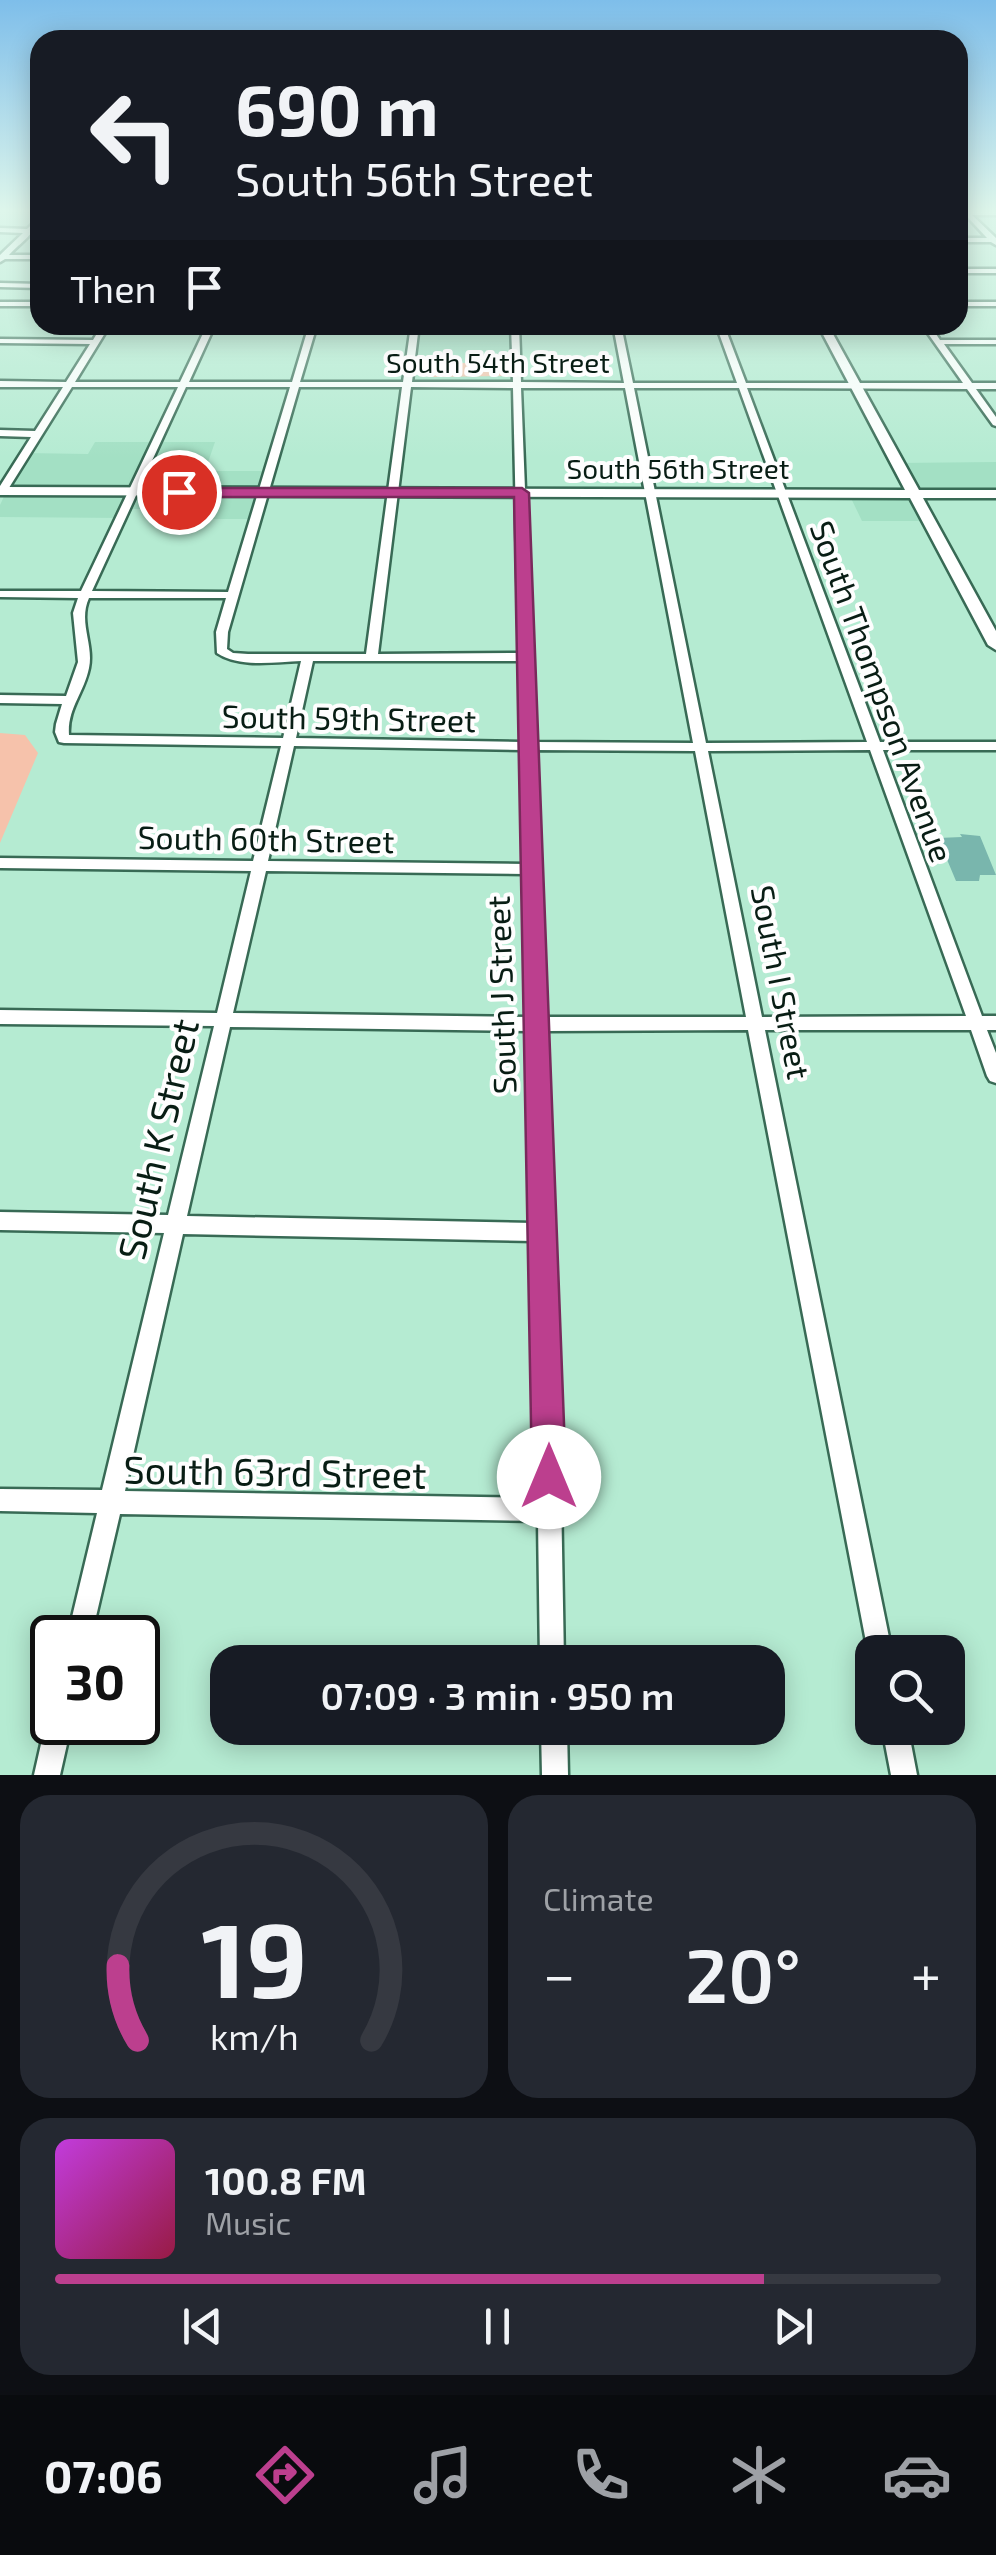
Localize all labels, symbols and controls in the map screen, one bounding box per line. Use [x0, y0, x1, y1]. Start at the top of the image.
text: 690 m [235, 66, 439, 150]
icon: left [70, 70, 200, 200]
text: South 56th Street [235, 151, 593, 205]
icon: arrive [177, 260, 232, 315]
text: Then [70, 265, 157, 311]
street label: South 54th Street [386, 345, 610, 379]
pin [137, 450, 222, 535]
street label: South 56th Street [567, 451, 789, 485]
icon: arrive [152, 465, 207, 520]
street label: South Thompson Avenue [804, 515, 962, 867]
street label: South 59th Street [221, 696, 477, 738]
street label: South 60th Street [137, 817, 395, 859]
street label: South I Street [745, 882, 819, 1082]
street label: South J Street [478, 895, 522, 1095]
street label: South K Street [107, 1014, 207, 1264]
position arrow [497, 1425, 601, 1529]
street label: South 63rd Street [123, 1445, 427, 1497]
speed limit sign: 30 [30, 1615, 160, 1745]
map controls [855, 1635, 965, 1745]
button: search [855, 1635, 965, 1745]
text: 07:09 · 3 min · 950 m [321, 1672, 674, 1718]
text: Climate [543, 1879, 654, 1917]
text: 19 [201, 1894, 307, 2019]
text: 20° [685, 1928, 801, 2018]
text: − [543, 1940, 575, 2006]
text: + [911, 1940, 941, 2006]
text: km/h [210, 2014, 298, 2057]
text: 100.8 FM [205, 2157, 366, 2203]
text: Music [205, 2203, 291, 2241]
icon: previous [175, 2299, 230, 2354]
icon: pause [470, 2299, 525, 2354]
icon: next [766, 2299, 821, 2354]
icon: directions [250, 2440, 320, 2510]
icon: music [408, 2440, 478, 2510]
icon: phone [566, 2440, 636, 2510]
icon: climate [724, 2440, 794, 2510]
icon: car [882, 2440, 952, 2510]
text: 07:06 [44, 2448, 163, 2502]

